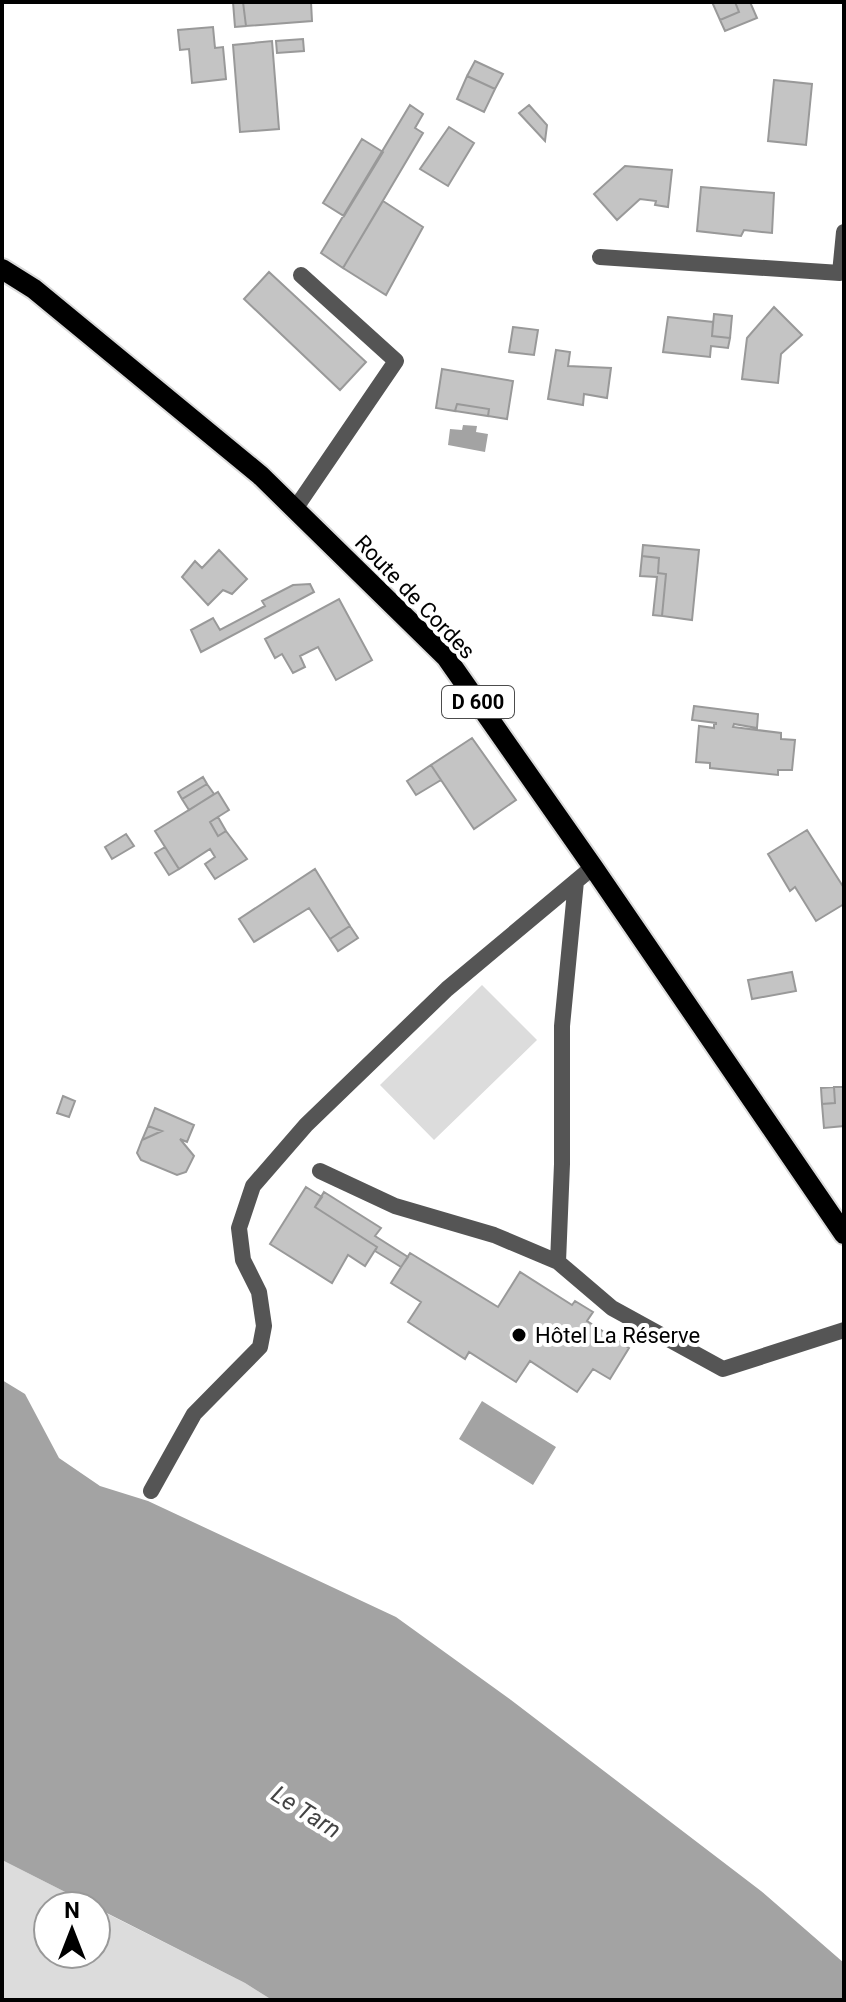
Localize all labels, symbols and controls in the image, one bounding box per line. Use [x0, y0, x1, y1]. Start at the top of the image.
street label: Route de Cordes [350, 530, 480, 664]
road number: D 600 [442, 686, 514, 718]
place label: Hôtel La Réserve [535, 1323, 700, 1348]
marker: Hôtel La Réserve [510, 1326, 528, 1344]
water label: Le Tarn [266, 1780, 346, 1844]
north arrow [32, 1890, 112, 1970]
text: N [64, 1898, 80, 1923]

